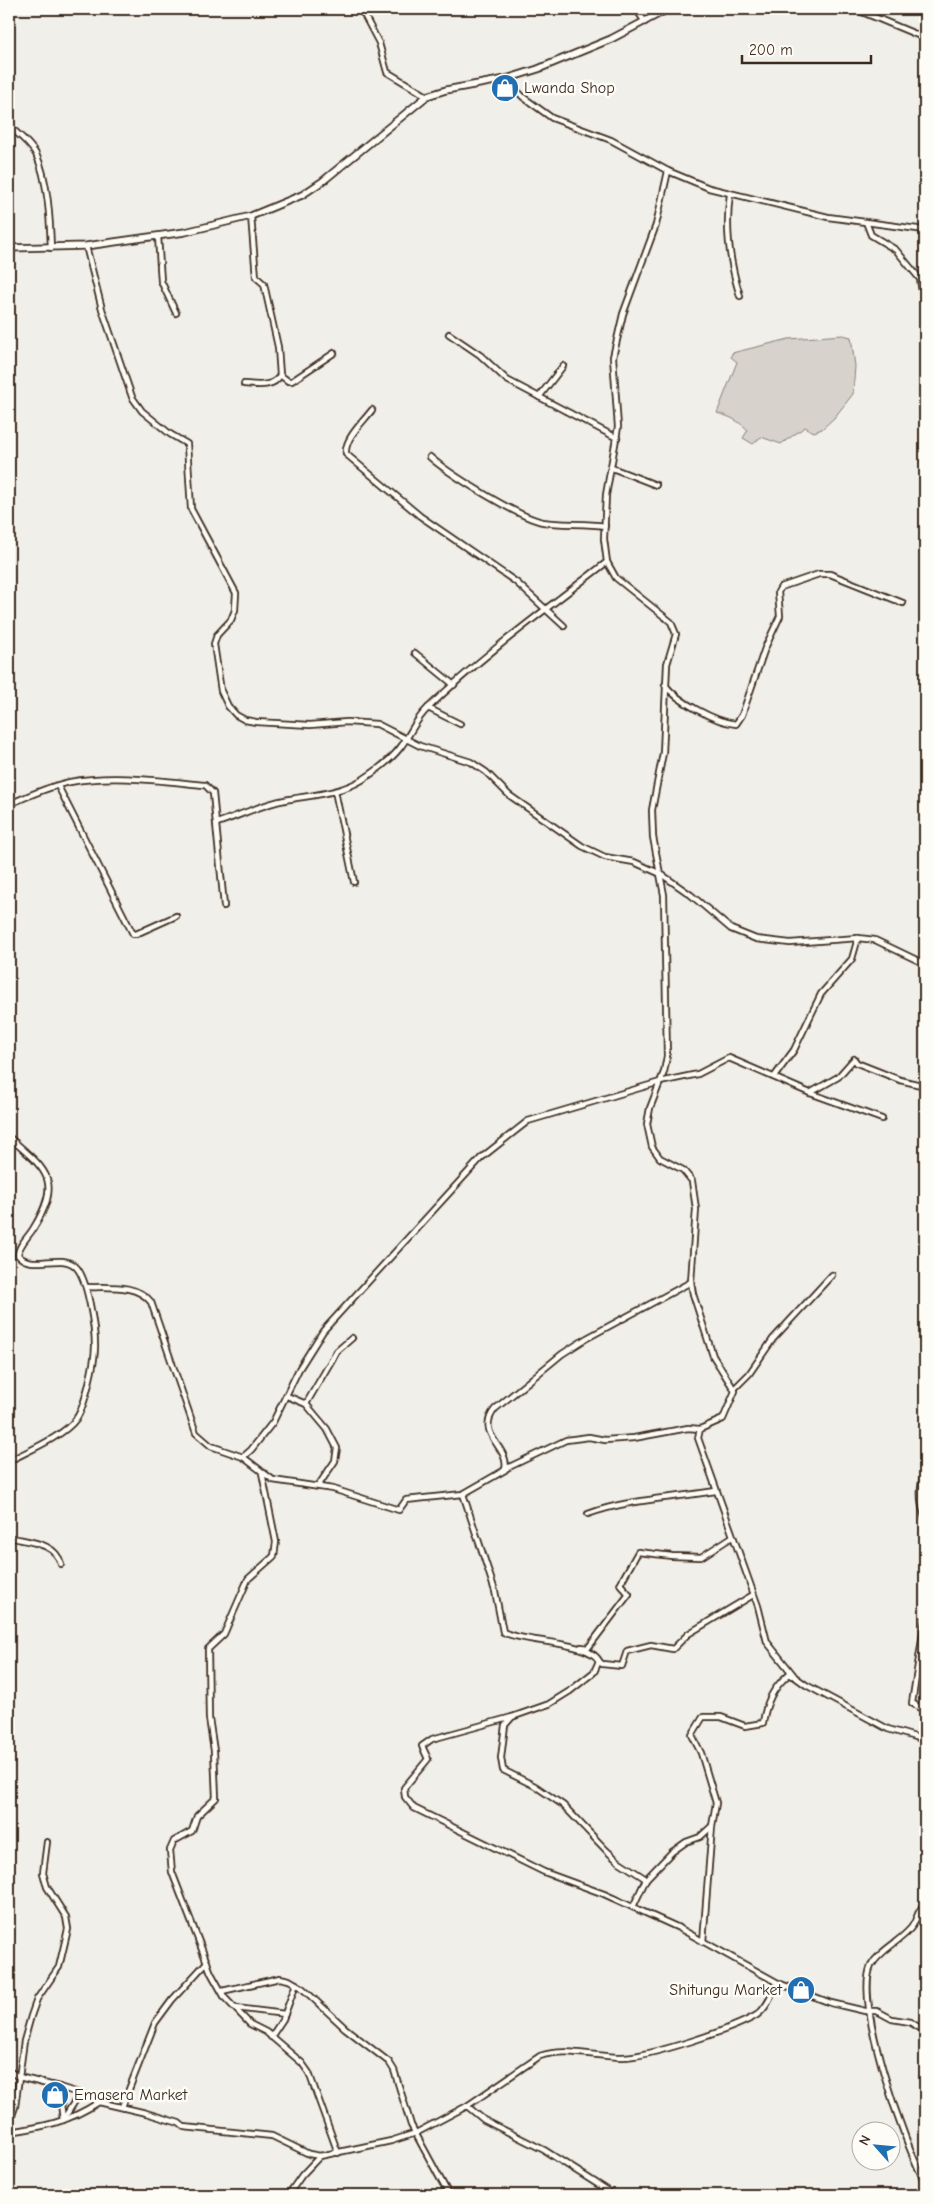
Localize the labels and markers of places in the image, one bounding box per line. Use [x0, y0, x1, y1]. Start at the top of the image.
shop icon: Lwanda Shop [490, 73, 520, 103]
place label: Lwanda Shop [524, 79, 615, 97]
shop icon: Shitungu Market [786, 1975, 816, 2005]
place label: Shitungu Market [669, 1981, 782, 1999]
shop icon: Emasera Market [40, 2080, 70, 2110]
place label: Emasera Market [74, 2086, 188, 2104]

